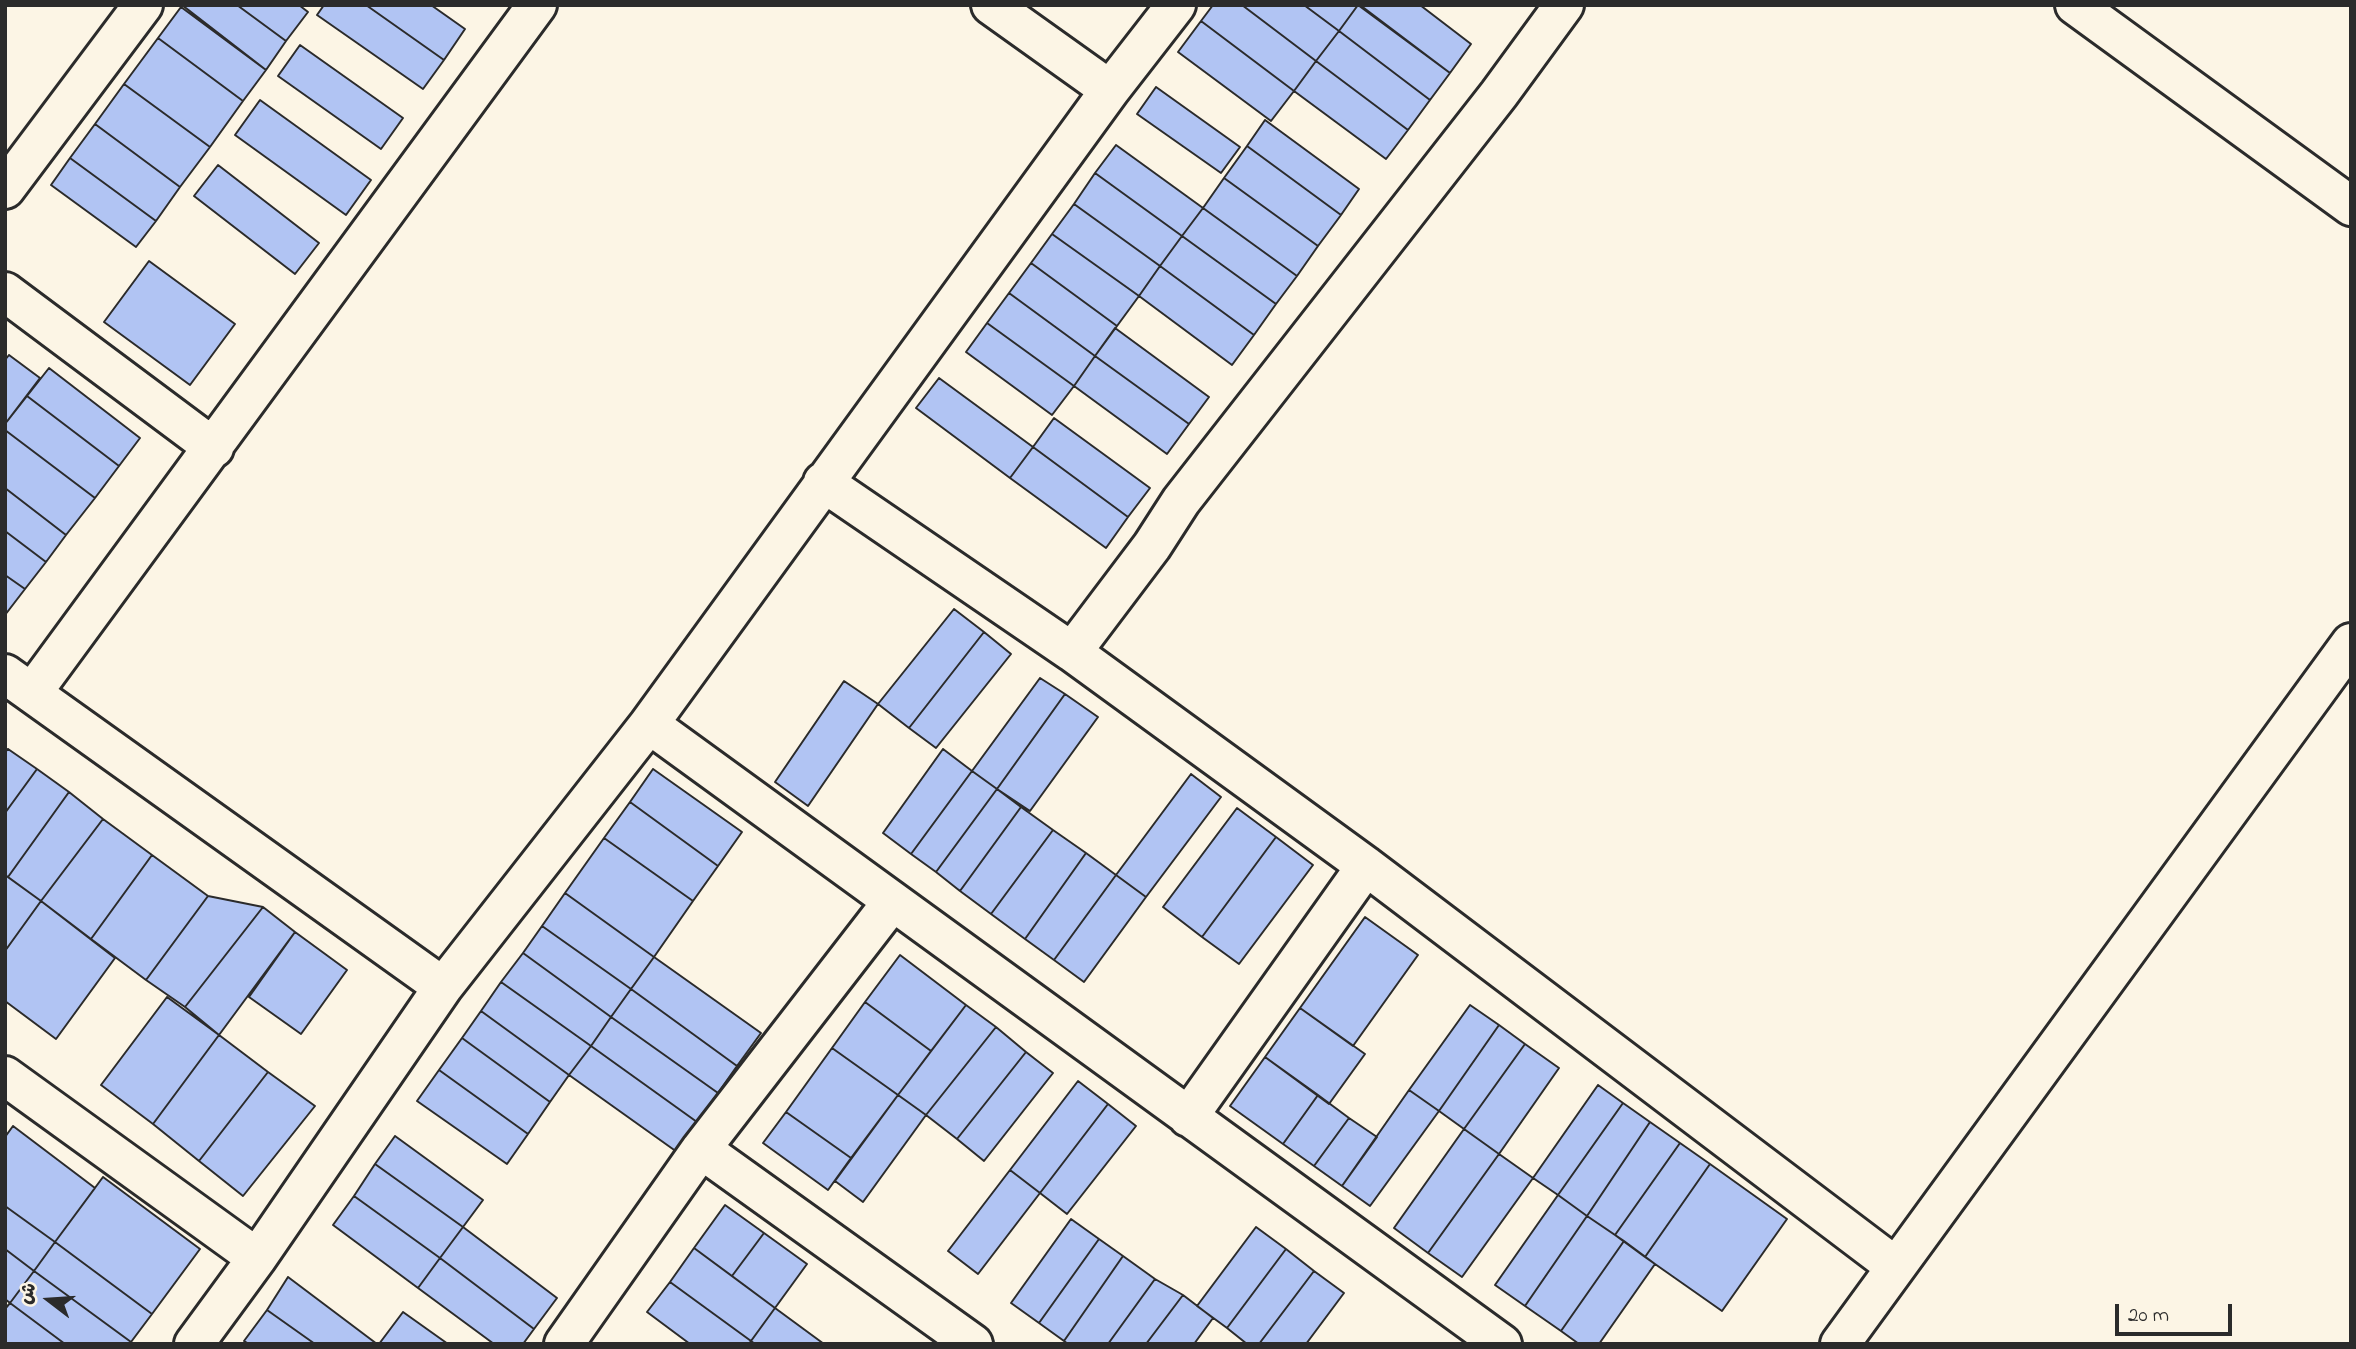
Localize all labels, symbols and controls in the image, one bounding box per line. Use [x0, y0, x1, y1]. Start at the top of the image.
north arrow [14, 1265, 84, 1335]
text: ش [12, 1280, 44, 1308]
scale bar [2118, 1290, 2235, 1334]
text: 20 m [2128, 1301, 2169, 1331]

